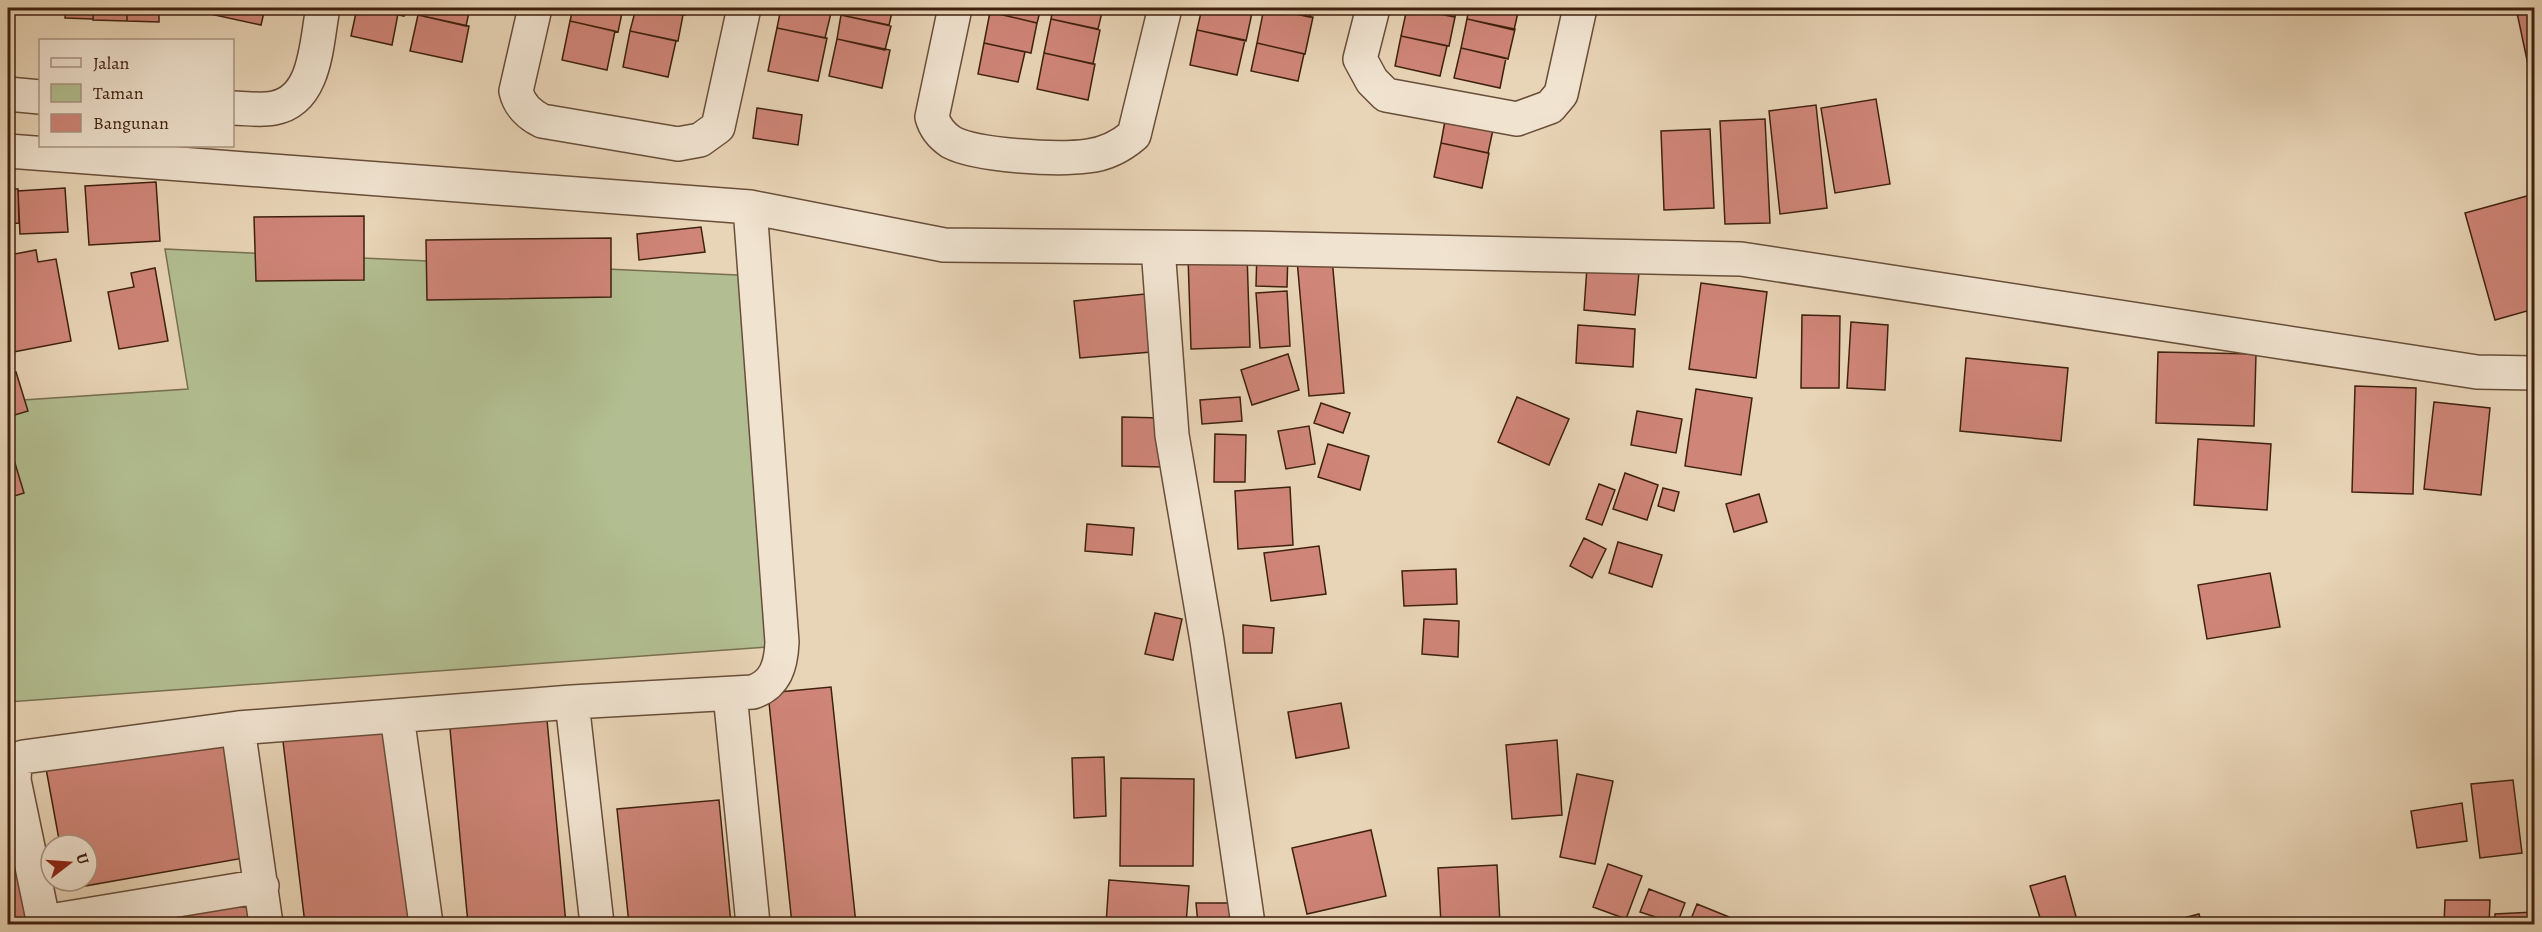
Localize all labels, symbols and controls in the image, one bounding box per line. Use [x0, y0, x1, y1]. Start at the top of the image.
legend [39, 39, 234, 147]
text: Jalan [93, 51, 130, 75]
text: Taman [93, 81, 144, 105]
text: Bangunan [93, 111, 169, 135]
north arrow [39, 833, 99, 893]
text: U [70, 851, 95, 868]

